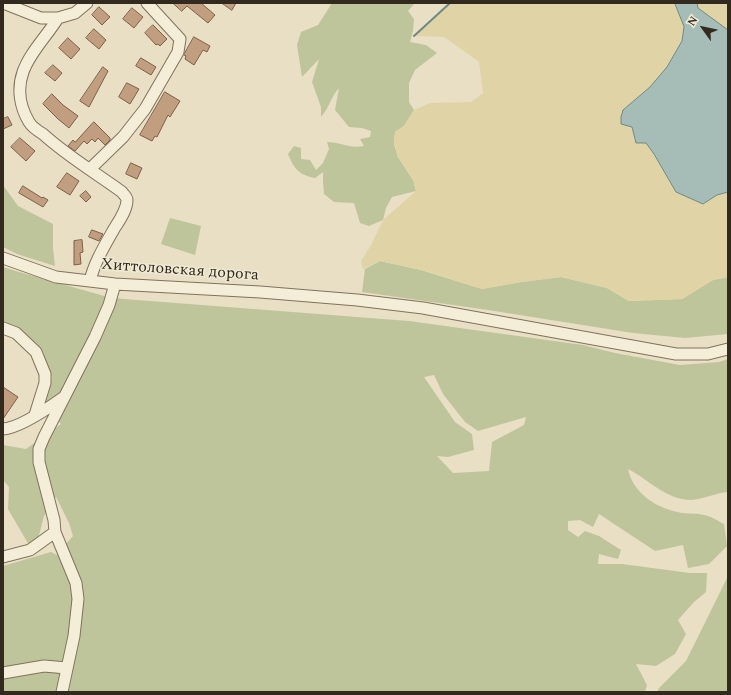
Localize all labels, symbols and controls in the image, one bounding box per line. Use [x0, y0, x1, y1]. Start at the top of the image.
north arrow [683, 8, 723, 48]
text: N [683, 13, 702, 30]
street label: Хиттоловская дорога [101, 256, 259, 286]

